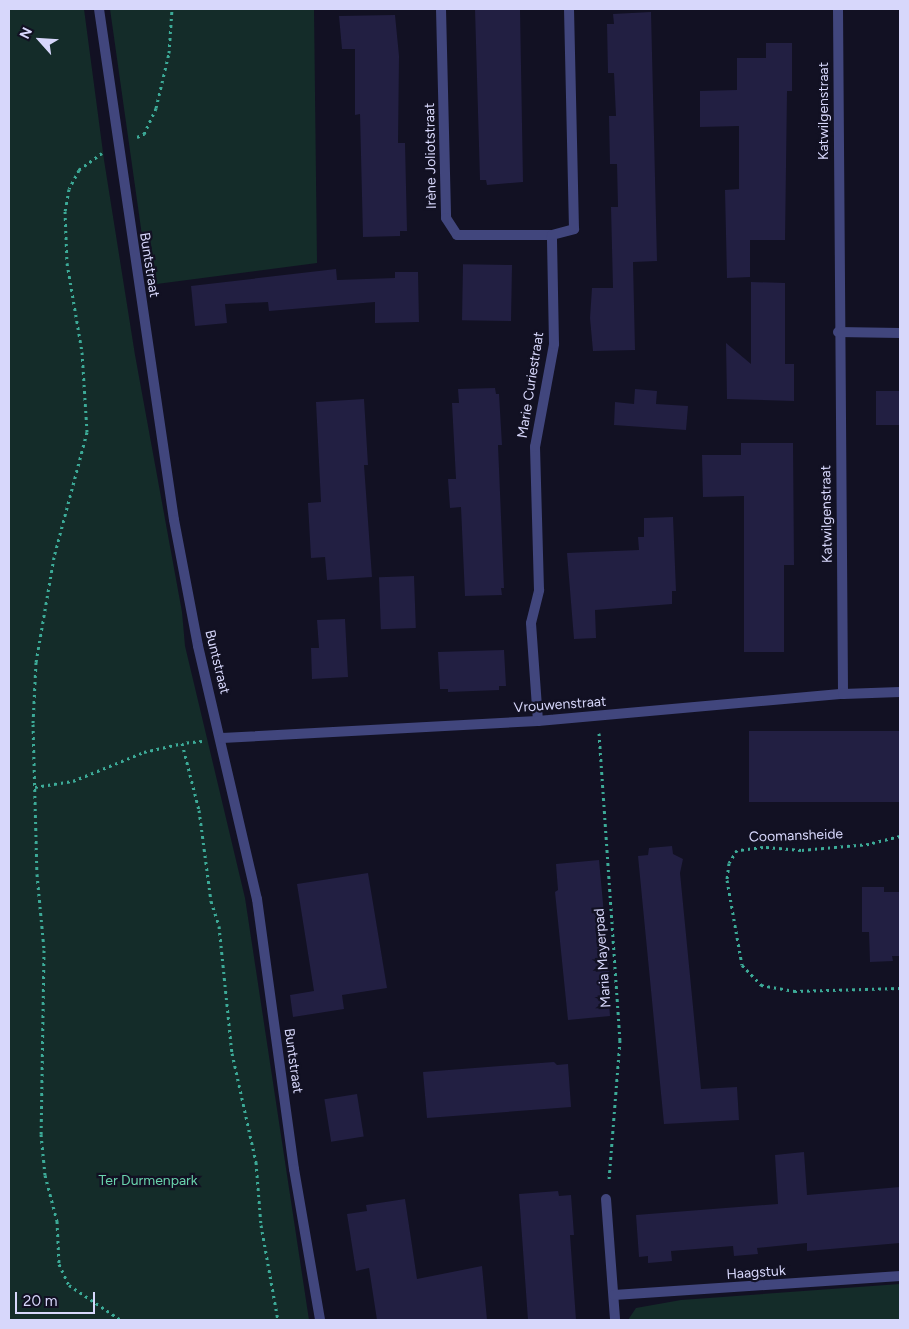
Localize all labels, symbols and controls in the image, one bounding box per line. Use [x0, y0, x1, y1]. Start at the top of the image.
north arrow [15, 15, 65, 65]
text: N [16, 25, 36, 42]
street label: Katwilgenstraat [816, 62, 832, 160]
street label: Irène Joliotstraat [422, 103, 440, 209]
street label: Buntstraat [136, 231, 162, 299]
street label: Marie Curiestraat [514, 330, 548, 440]
street label: Katwilgenstraat [818, 465, 836, 563]
street label: Buntstraat [201, 628, 233, 696]
street label: Vrouwenstraat [513, 693, 607, 717]
street label: Coomansheide [749, 826, 843, 846]
street label: Maria Mayerpad [591, 908, 615, 1008]
street label: Buntstraat [280, 1027, 306, 1095]
park label: Ter Durmenpark [98, 1173, 198, 1189]
street label: Haagstuk [726, 1263, 786, 1283]
scale bar [18, 1282, 98, 1314]
text: 20 m [23, 1292, 57, 1310]

